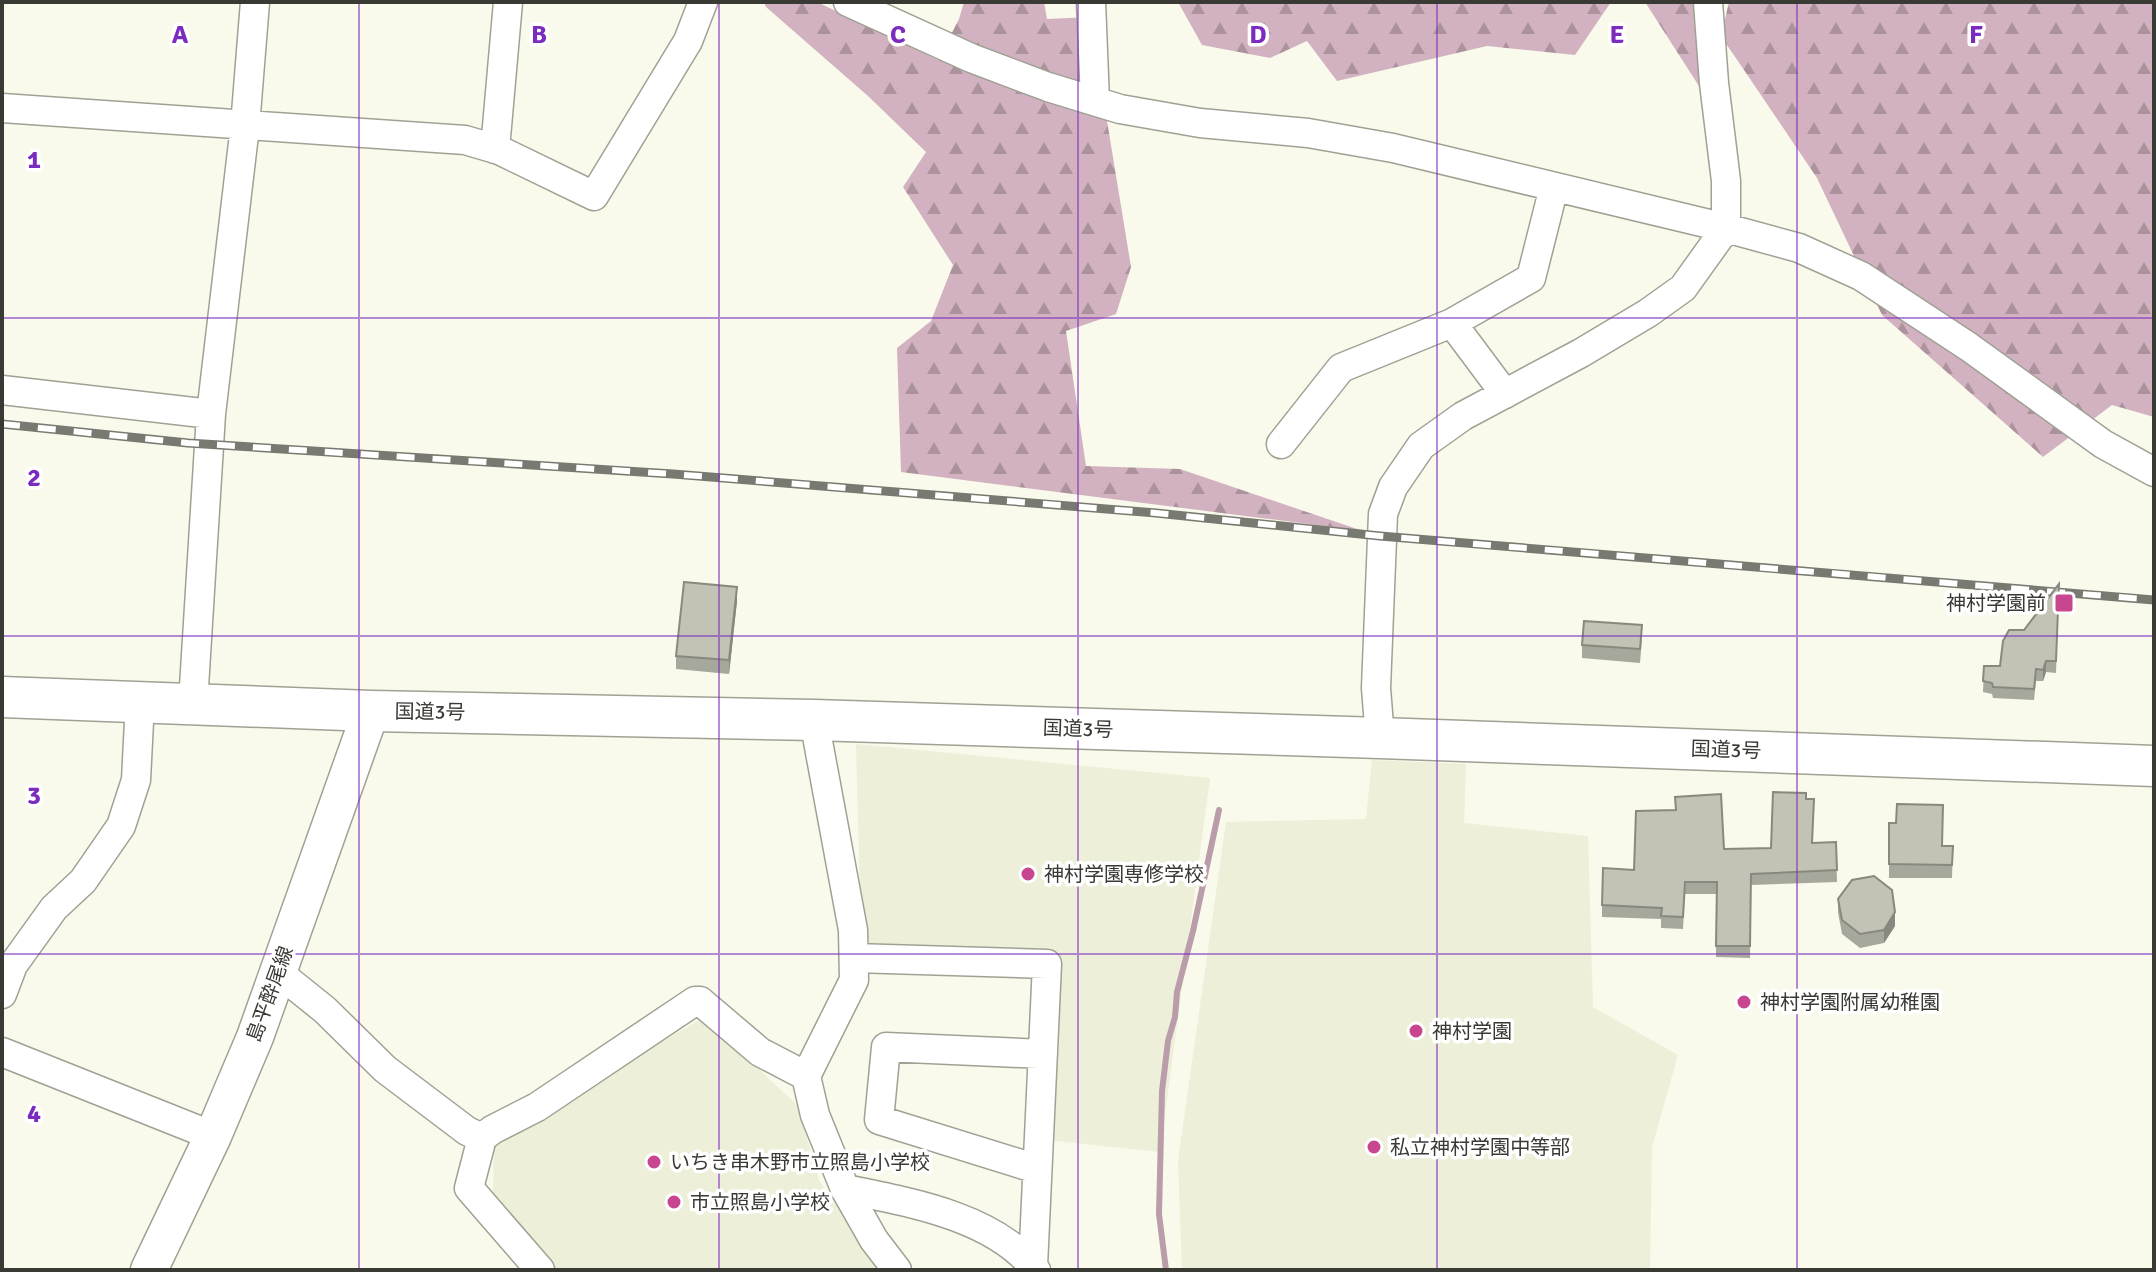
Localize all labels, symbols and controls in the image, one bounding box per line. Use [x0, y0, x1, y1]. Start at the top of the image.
text: A [172, 19, 189, 51]
text: B [531, 19, 547, 51]
text: C [890, 19, 906, 51]
text: D [1249, 19, 1267, 51]
text: E [1610, 19, 1624, 51]
text: F [1969, 19, 1983, 51]
text: 1 [27, 144, 41, 176]
text: 2 [27, 462, 41, 494]
place label: 神村学園前 [1946, 591, 2046, 616]
marker: 神村学園前 [2053, 592, 2075, 614]
street label: 国道3号 [394, 699, 466, 725]
street label: 国道3号 [1042, 715, 1114, 743]
street label: 国道3号 [1690, 736, 1762, 764]
text: 3 [27, 780, 41, 812]
place label: 神村学園専修学校 [1044, 862, 1204, 887]
marker: 神村学園専修学校 [1019, 865, 1037, 883]
street label: 島平酔尾線 [241, 943, 299, 1045]
place label: 神村学園附属幼稚園 [1760, 990, 1940, 1015]
marker: 神村学園附属幼稚園 [1735, 993, 1753, 1011]
place label: 神村学園 [1432, 1019, 1512, 1044]
marker: 神村学園 [1407, 1022, 1425, 1040]
text: 4 [27, 1098, 41, 1130]
place label: 私立神村学園中等部 [1390, 1135, 1570, 1160]
marker: 私立神村学園中等部 [1365, 1138, 1383, 1156]
place label: いちき串木野市立照島小学校 [670, 1150, 930, 1175]
marker: いちき串木野市立照島小学校 [645, 1153, 663, 1171]
place label: 市立照島小学校 [690, 1190, 830, 1215]
marker: 市立照島小学校 [665, 1193, 683, 1211]

